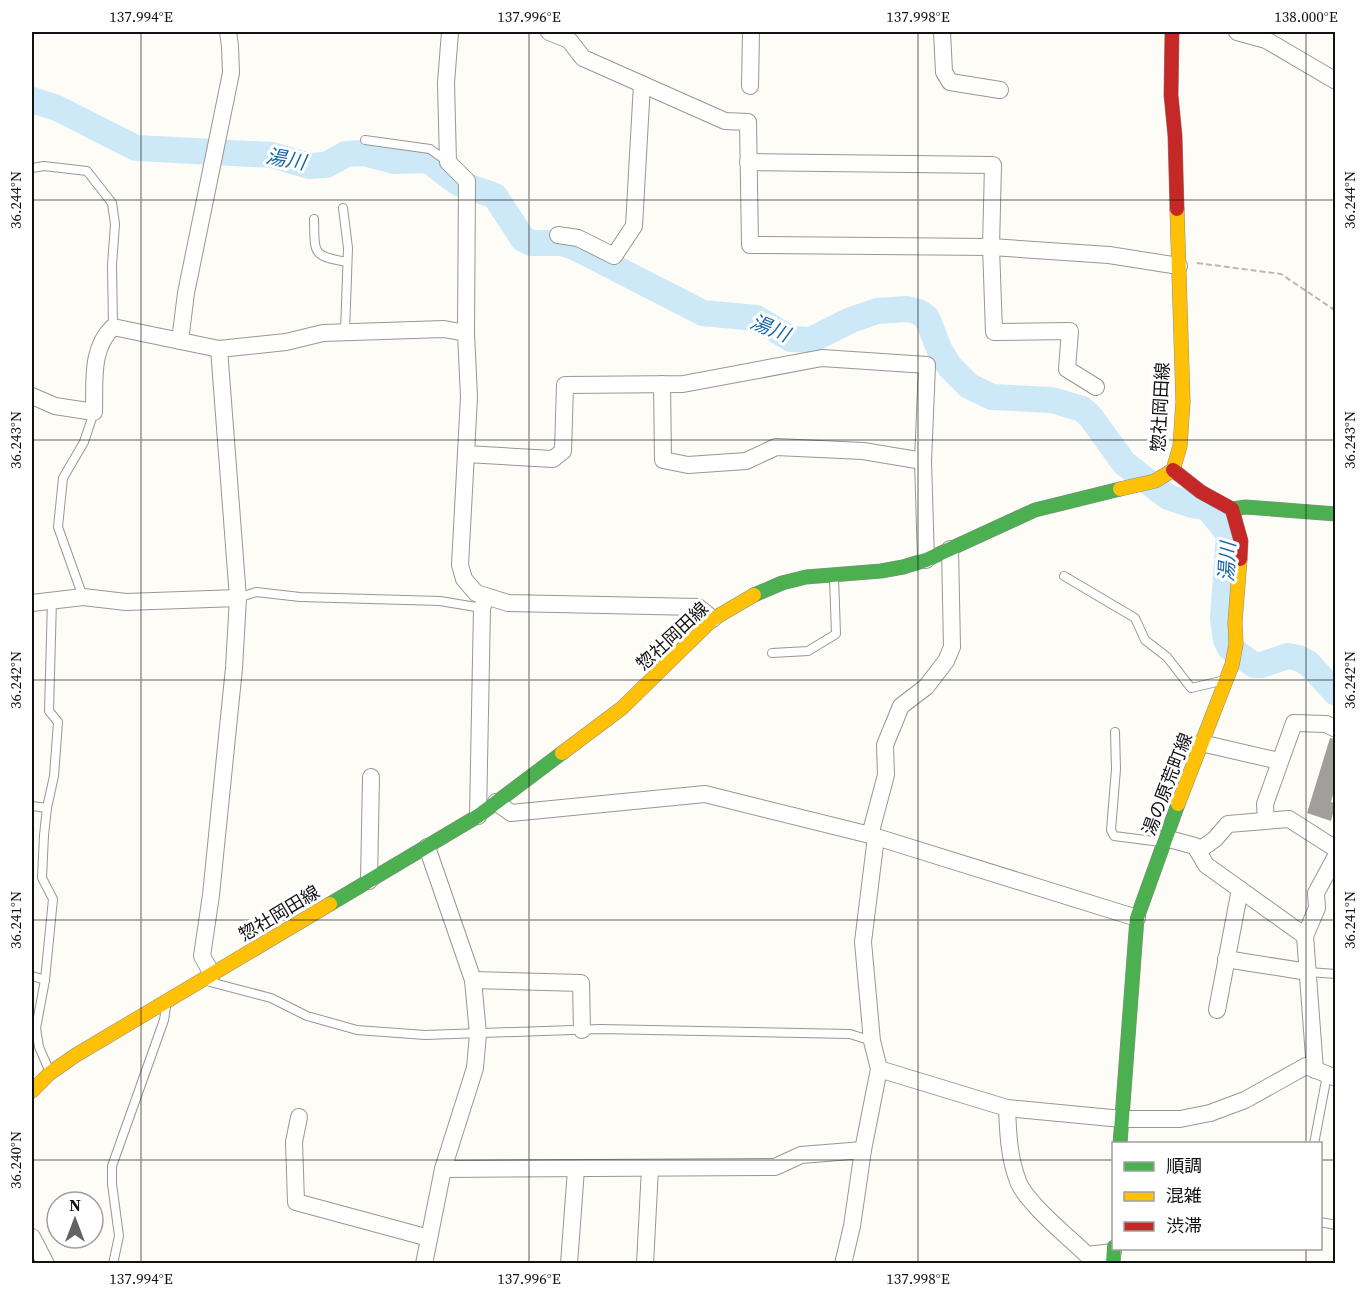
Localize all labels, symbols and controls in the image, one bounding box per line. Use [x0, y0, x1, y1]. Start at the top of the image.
text: 137.994°E [109, 6, 173, 27]
text: 137.996°E [497, 6, 561, 27]
text: 137.998°E [886, 6, 950, 27]
text: 138.000°E [1274, 6, 1338, 27]
water label: 湯川 [264, 142, 310, 177]
text: 36.244°N [5, 171, 26, 229]
text: 36.244°N [1339, 171, 1360, 229]
water label: 湯川 [746, 308, 796, 349]
street label: 惣社岡田線 [1145, 361, 1175, 453]
text: 36.243°N [5, 411, 26, 469]
text: 36.243°N [1339, 411, 1360, 469]
water label: 湯川 [1212, 539, 1242, 583]
street label: 惣社岡田線 [631, 596, 713, 676]
text: 36.242°N [5, 651, 26, 709]
text: 36.242°N [1339, 651, 1360, 709]
street label: 湯の原荒町線 [1136, 729, 1198, 839]
street label: 惣社岡田線 [234, 879, 324, 947]
text: 36.241°N [5, 891, 26, 949]
text: 36.241°N [1339, 891, 1360, 949]
text: 36.240°N [5, 1131, 26, 1189]
legend [1112, 1142, 1322, 1250]
text: 順調 [1166, 1153, 1202, 1178]
text: 混雑 [1166, 1183, 1202, 1208]
north arrow [45, 1190, 105, 1250]
text: N [69, 1194, 81, 1216]
text: 渋滞 [1166, 1213, 1202, 1238]
text: 137.994°E [109, 1268, 173, 1289]
text: 137.996°E [497, 1268, 561, 1289]
text: 137.998°E [886, 1268, 950, 1289]

